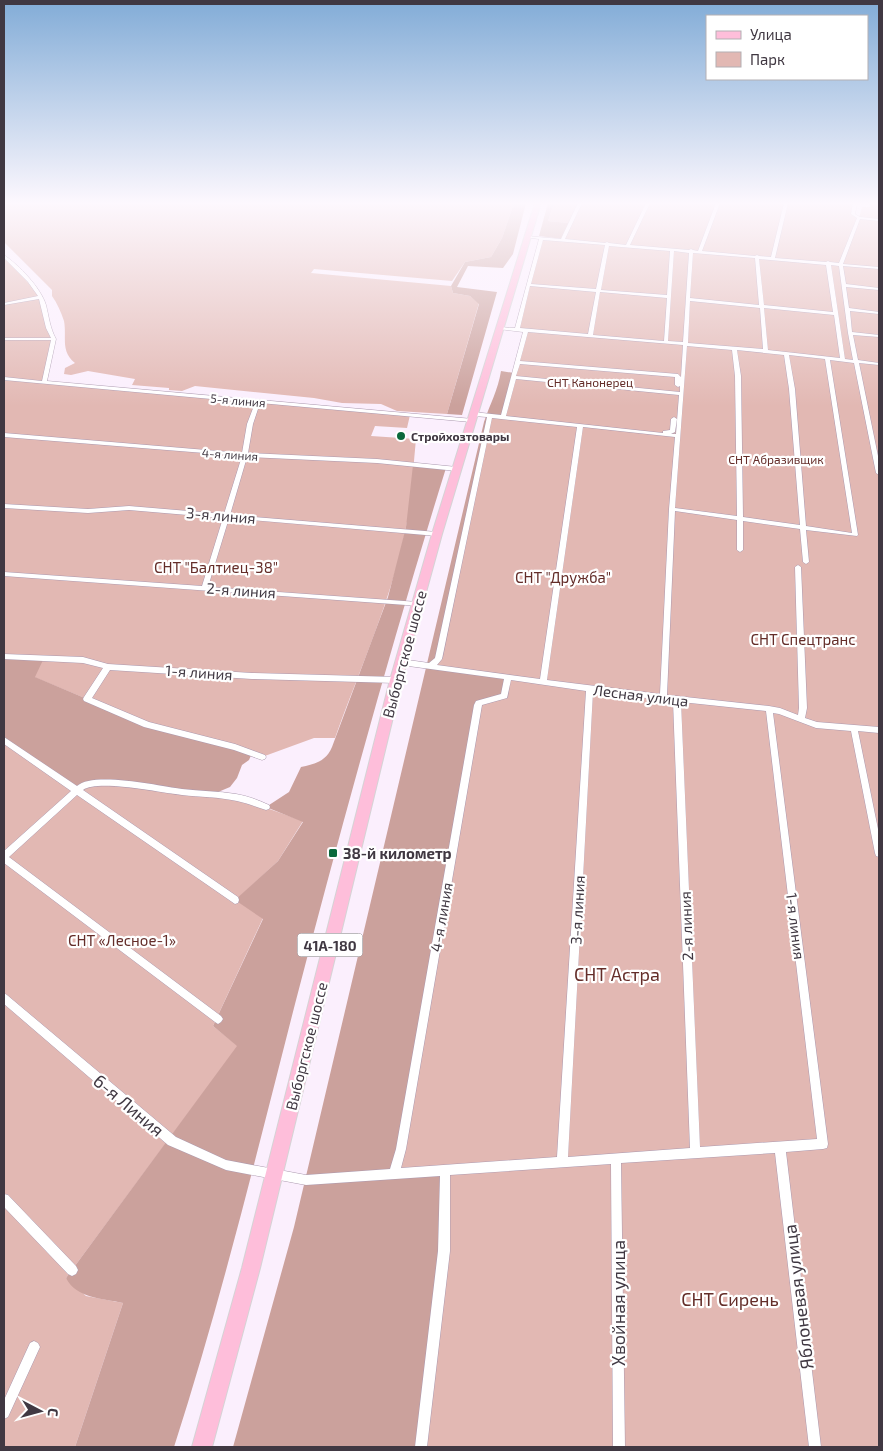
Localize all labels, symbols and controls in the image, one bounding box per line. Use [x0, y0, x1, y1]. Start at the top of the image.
legend [706, 15, 868, 80]
text: Улица [750, 25, 792, 43]
text: Парк [750, 50, 785, 68]
park label: СНТ Канонерец [547, 375, 633, 389]
street label: 5-я линия [210, 391, 266, 409]
place label: Стройхозтовары [411, 429, 509, 443]
marker: Стройхозтовары [395, 430, 407, 442]
street label: 4-я линия [201, 445, 259, 463]
park label: СНТ Абразивщик [728, 452, 824, 466]
street label: 3-я линия [186, 503, 256, 527]
park label: СНТ "Балтиец-38" [154, 558, 278, 576]
park label: СНТ "Дружба" [515, 568, 611, 587]
street label: 2-я линия [206, 579, 276, 601]
street label: Выборгское шоссе [378, 588, 430, 720]
park label: СНТ Спецтранс [750, 630, 856, 648]
street label: 1-я линия [165, 661, 233, 683]
street label: Лесная улица [592, 680, 690, 711]
place label: 38-й километр [343, 844, 452, 862]
marker: 38-й километр [327, 847, 339, 859]
street label: 3-я линия [566, 875, 588, 945]
street label: 4-я линия [426, 881, 456, 953]
street label: 2-я линия [676, 891, 696, 961]
street label: 1-я линия [783, 892, 809, 960]
park label: СНТ «Лесное-1» [68, 931, 176, 949]
road number: 41А-180 [298, 934, 362, 956]
park label: СНТ Астра [574, 963, 660, 985]
street label: Выборгское шоссе [281, 980, 331, 1112]
street label: 6-я Линия [89, 1069, 169, 1141]
street label: Яблоневая улица [778, 1223, 818, 1371]
street label: Хвойная улица [607, 1240, 629, 1366]
park label: СНТ Сирень [681, 1288, 779, 1310]
north arrow [15, 1386, 65, 1436]
text: С [45, 1407, 62, 1417]

